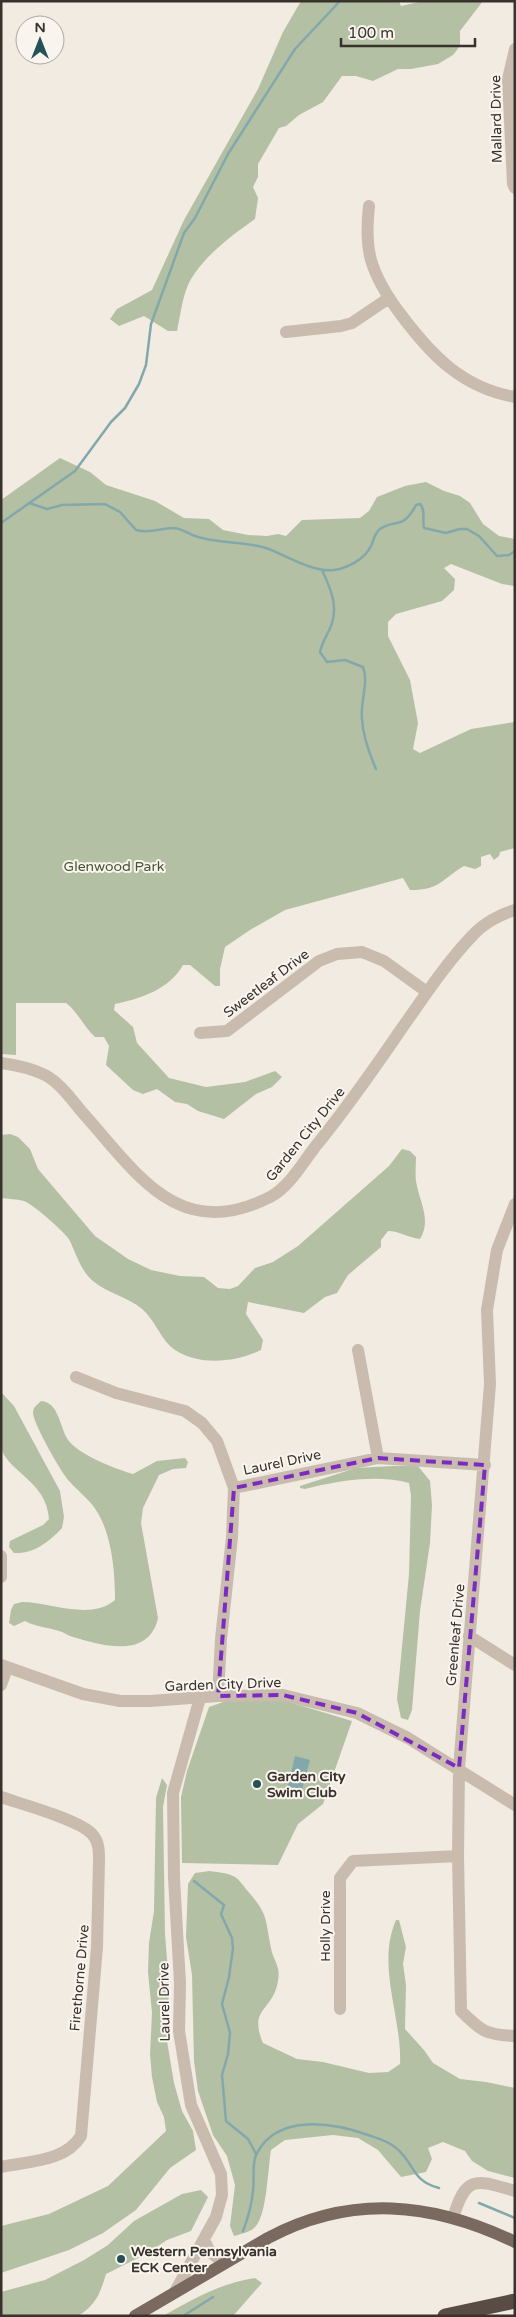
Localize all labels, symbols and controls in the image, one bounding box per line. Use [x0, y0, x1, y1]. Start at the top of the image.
north arrow [15, 15, 65, 65]
scale bar [341, 15, 475, 47]
text: N [34, 19, 46, 36]
text: 100 m [348, 24, 394, 42]
street label: Mallard Drive [487, 75, 506, 163]
park label: Glenwood Park [64, 858, 165, 875]
street label: Sweetleaf Drive [220, 946, 313, 1021]
street label: Garden City Drive [262, 1084, 349, 1185]
street label: Laurel Drive [242, 1446, 323, 1479]
street label: Greenleaf Drive [443, 1583, 468, 1687]
street label: Garden City Drive [164, 1674, 282, 1695]
place label: Garden City Swim Club [267, 1768, 346, 1801]
marker: Garden City Swim Club [251, 1778, 263, 1790]
street label: Holly Drive [317, 1890, 334, 1962]
street label: Firethorne Drive [66, 1924, 93, 2032]
street label: Laurel Drive [155, 1962, 174, 2042]
place label: Western Pennsylvania ECK Center [131, 2243, 277, 2276]
marker: Western Pennsylvania ECK Center [115, 2253, 127, 2265]

